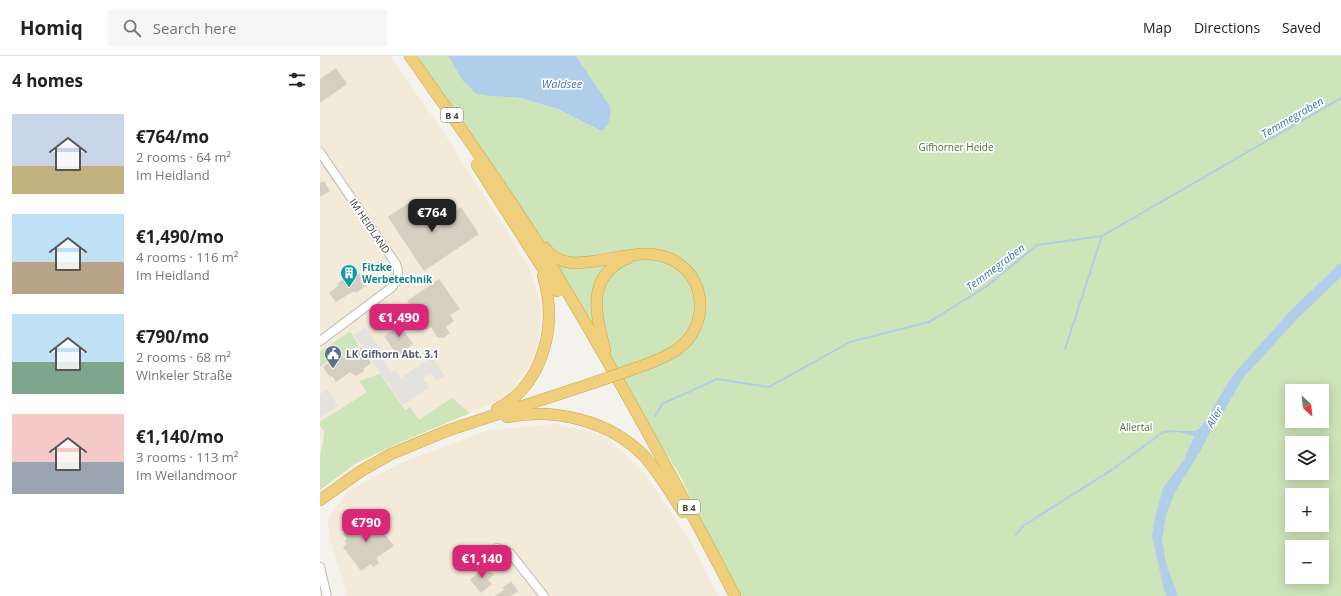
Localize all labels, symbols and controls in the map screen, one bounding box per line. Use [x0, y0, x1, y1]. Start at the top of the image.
search box [107, 10, 387, 46]
text: Homiq [20, 15, 83, 41]
icon: search [121, 17, 143, 39]
text: Search here [153, 18, 236, 38]
text: Map [1143, 18, 1172, 37]
text: Directions [1194, 18, 1260, 37]
text: Saved [1282, 18, 1321, 37]
text: 4 homes [12, 69, 83, 92]
icon: filters [286, 69, 308, 91]
water label: Waldsee [542, 76, 583, 91]
water label: Temmegraben [1258, 93, 1326, 141]
road number: B 4 [441, 108, 463, 122]
text: €764/mo [136, 125, 209, 148]
icon: home [44, 130, 92, 178]
park label: Gifhorner Heide [918, 140, 994, 154]
text: 2 rooms · 64 m² [136, 148, 231, 166]
text: Im Heidland [136, 166, 210, 184]
street label: IM HEIDLAND [346, 196, 394, 256]
pin: €764 [408, 199, 456, 233]
text: €764 [417, 203, 447, 221]
text: €1,490/mo [136, 225, 224, 248]
icon: home [44, 230, 92, 278]
water label: Temmegraben [963, 240, 1027, 294]
text: 4 rooms · 116 m² [136, 248, 238, 266]
place label: Fitzke Werbetechnik [362, 260, 433, 286]
building icon: Fitzke Werbetechnik [339, 263, 359, 288]
text: Im Heidland [136, 266, 210, 284]
pin: €1,490 [366, 304, 432, 338]
text: €1,490 [379, 308, 419, 326]
text: €790/mo [136, 325, 209, 348]
icon: home [44, 330, 92, 378]
public building icon: LK Gifhorn Abt. 3.1 [323, 344, 343, 369]
place label: LK Gifhorn Abt. 3.1 [346, 347, 439, 361]
text: 2 rooms · 68 m² [136, 348, 231, 366]
text: Winkeler Straße [136, 366, 232, 384]
north arrow [1285, 384, 1329, 428]
map controls [1285, 384, 1329, 584]
water label: Aller [1202, 403, 1226, 431]
park label: Allertal [1120, 420, 1152, 434]
text: €1,140/mo [136, 425, 224, 448]
icon: home [44, 430, 92, 478]
button: layers [1285, 436, 1329, 480]
text: 3 rooms · 113 m² [136, 448, 238, 466]
text: Im Weilandmoor [136, 466, 237, 484]
button: + [1285, 488, 1329, 532]
road number: B 4 [678, 500, 700, 514]
pin: €790 [342, 509, 390, 543]
text: €790 [351, 513, 381, 531]
button: − [1285, 540, 1329, 584]
pin: €1,140 [449, 545, 515, 579]
text: €1,140 [462, 549, 502, 567]

